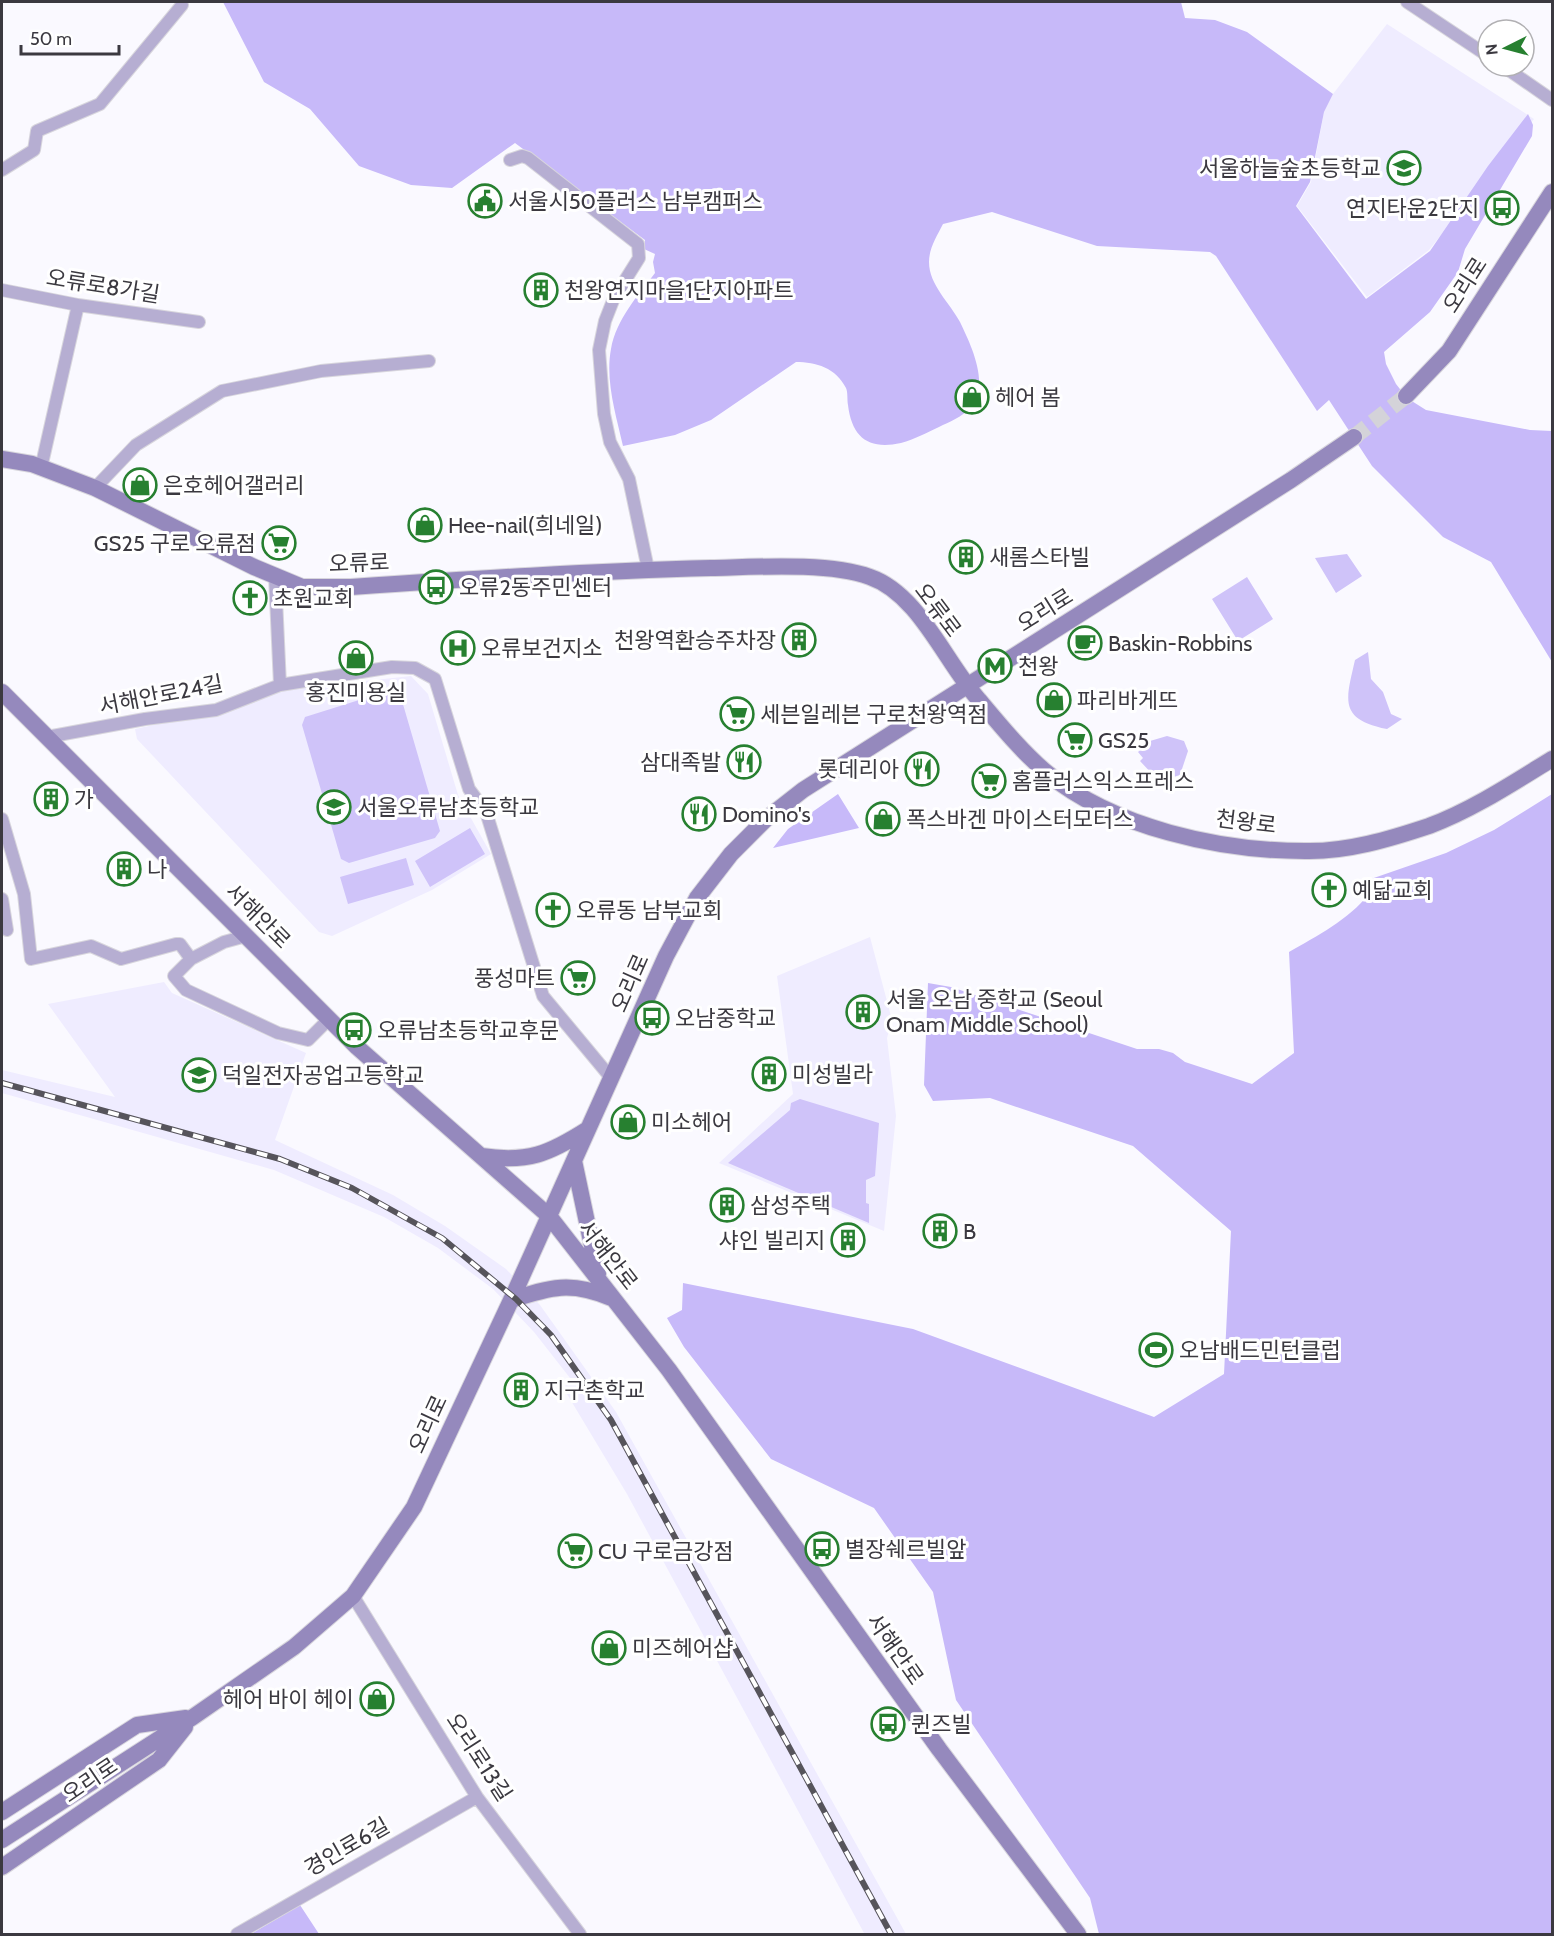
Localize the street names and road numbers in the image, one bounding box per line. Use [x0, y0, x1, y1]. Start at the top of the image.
street label: 오리로 [1437, 252, 1493, 318]
street label: 오류로8가길 [44, 264, 162, 308]
street label: 오류로 [328, 548, 390, 578]
street label: 오류로 [909, 578, 967, 642]
street label: 오리로 [1012, 582, 1078, 638]
street label: 서해안로24길 [97, 670, 225, 720]
street label: 천왕로 [1214, 805, 1278, 839]
street label: 서해안로 [220, 878, 296, 954]
street label: 오리로 [605, 950, 655, 1016]
street label: 서해안로 [572, 1215, 644, 1295]
street label: 오리로 [403, 1391, 453, 1457]
street label: 서해안로 [861, 1608, 929, 1690]
street label: 오리로13길 [440, 1708, 518, 1806]
street label: 오리로 [57, 1752, 123, 1808]
street label: 경인로6길 [300, 1812, 394, 1882]

